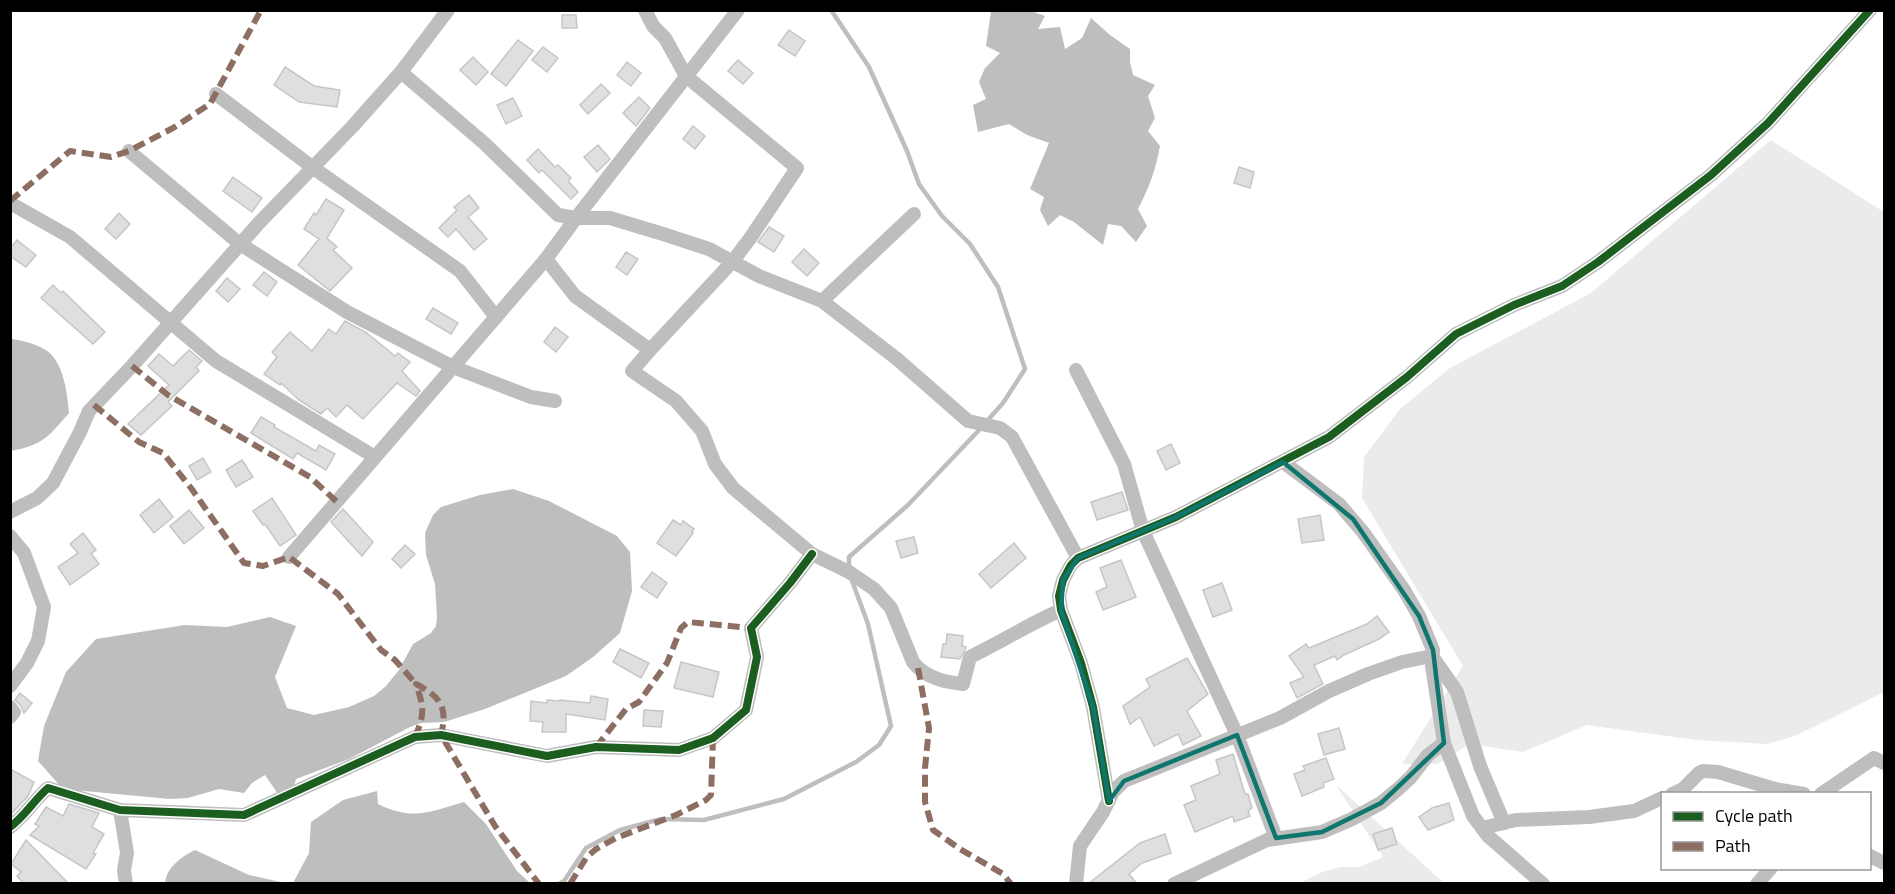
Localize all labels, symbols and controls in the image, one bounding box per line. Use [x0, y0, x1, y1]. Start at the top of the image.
legend [1661, 792, 1871, 870]
text: Cycle path [1715, 802, 1793, 829]
text: Path [1715, 832, 1751, 859]

